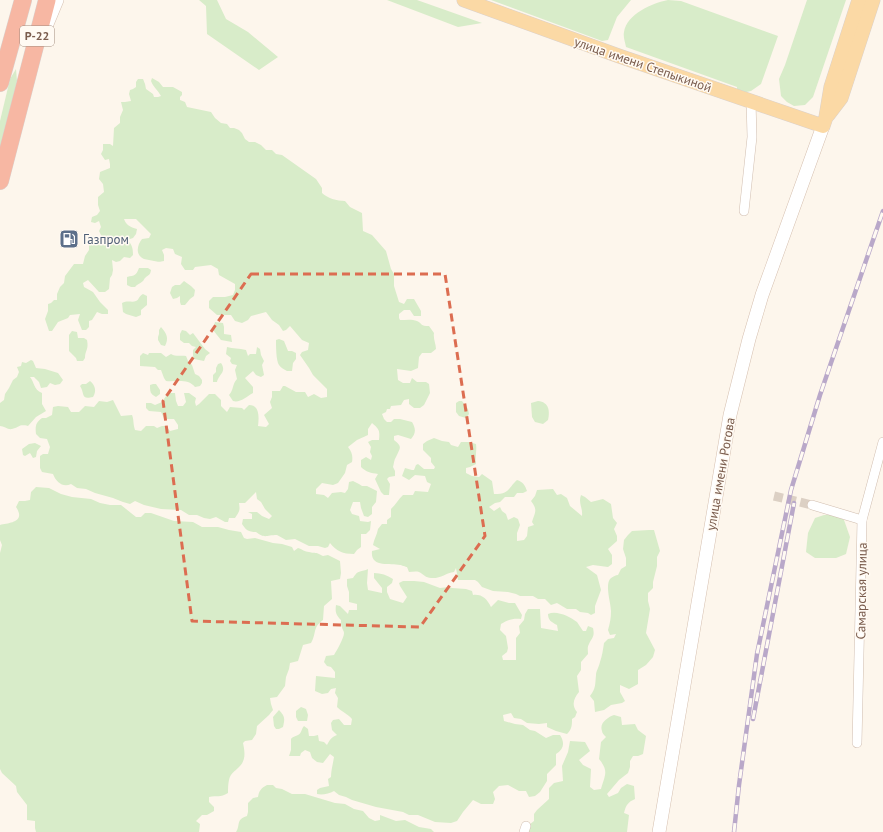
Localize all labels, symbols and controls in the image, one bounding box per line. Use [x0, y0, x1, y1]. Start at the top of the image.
road number: Р-22 [20, 26, 54, 46]
street label: улица имени Степыкиной [572, 33, 714, 96]
fuel station icon: Газпром [58, 228, 80, 250]
place label: Газпром [83, 231, 129, 248]
street label: улица имени Рогова [702, 416, 739, 532]
street label: Самарская улица [852, 542, 871, 640]

